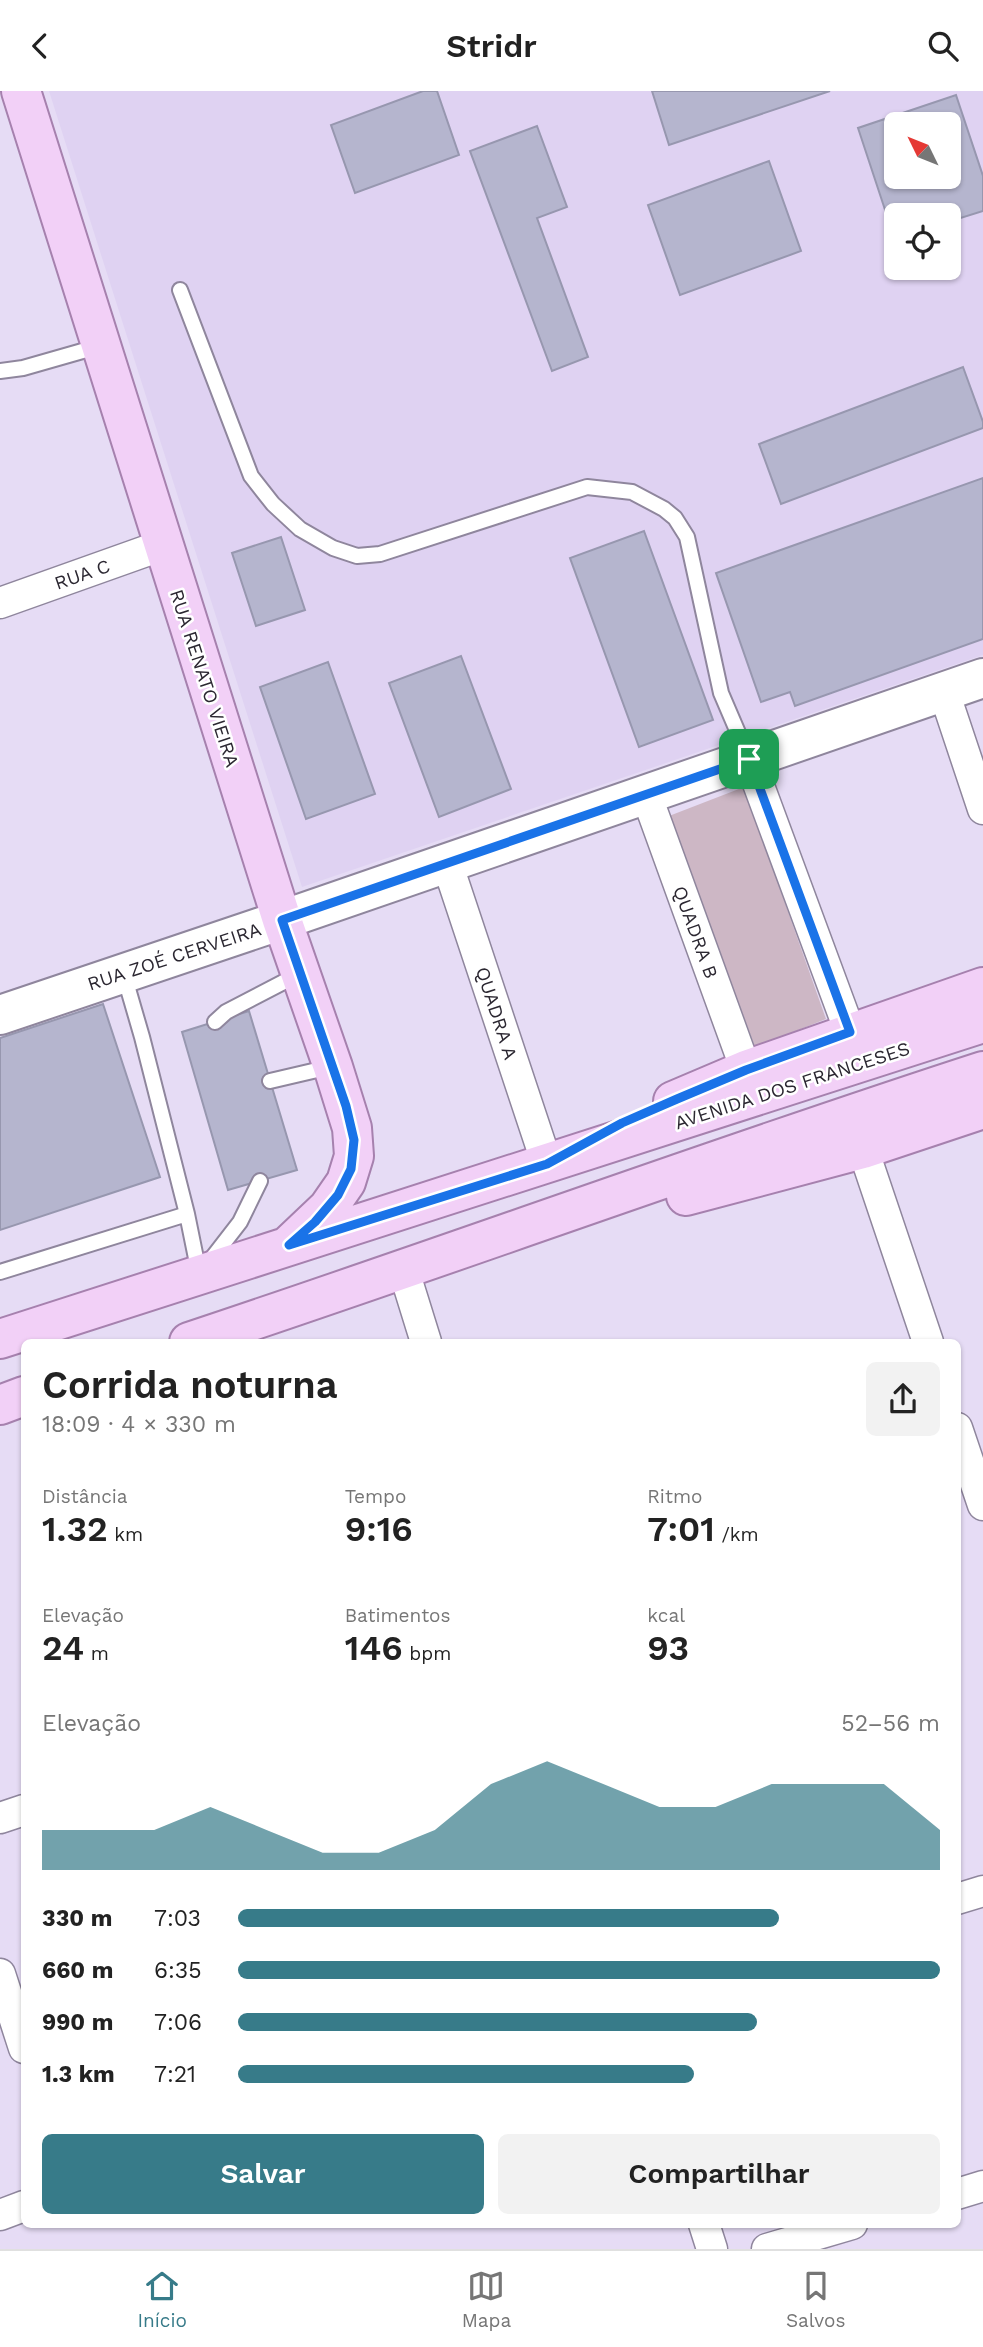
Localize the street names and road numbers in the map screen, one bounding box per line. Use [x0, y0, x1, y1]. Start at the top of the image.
street label: RUA C [51, 554, 113, 595]
street label: RUA RENATO VIEIRA [165, 586, 244, 770]
street label: QUADRA B [668, 883, 723, 982]
street label: RUA ZOÉ CERVEIRA [84, 917, 264, 995]
street label: QUADRA A [471, 964, 522, 1063]
street label: AVENIDA DOS FRANCESES [672, 1037, 913, 1134]

